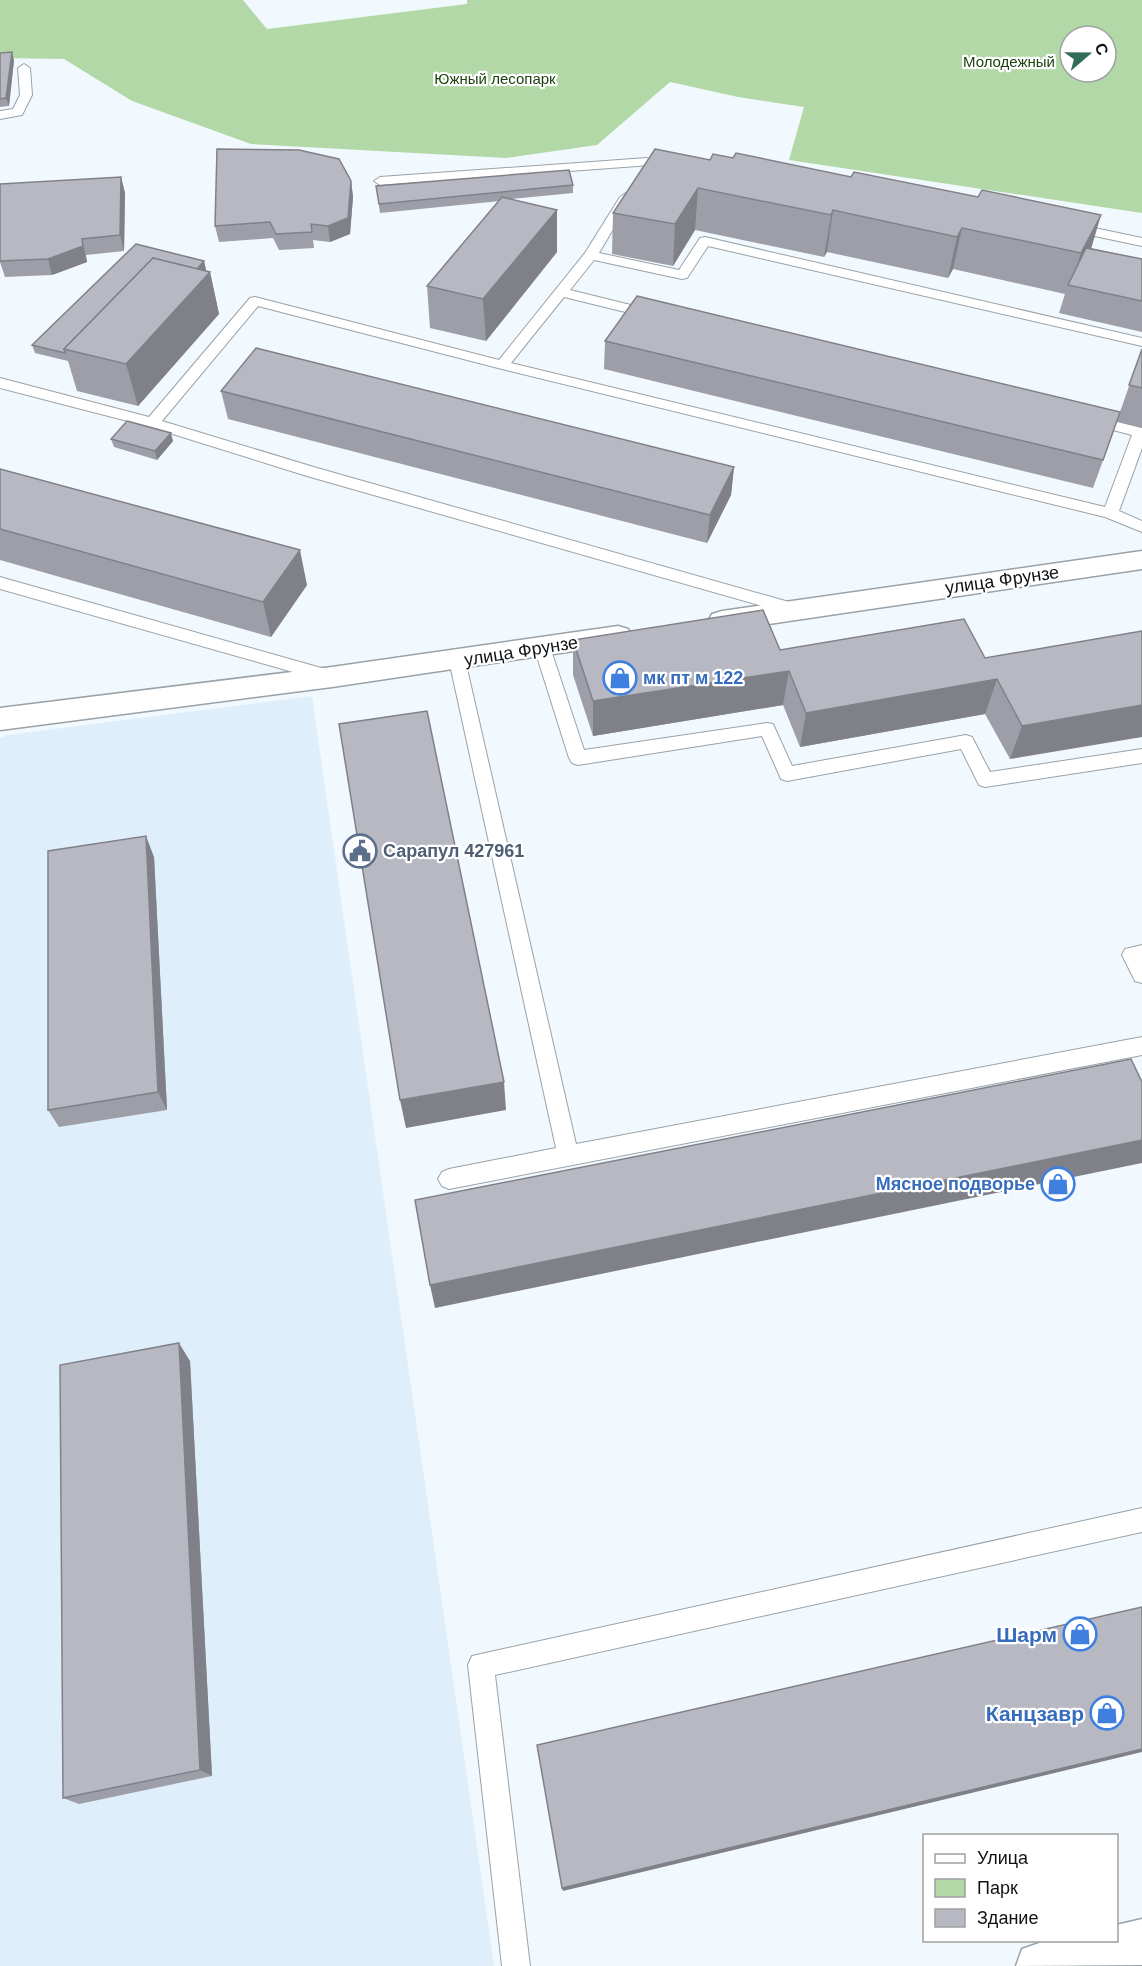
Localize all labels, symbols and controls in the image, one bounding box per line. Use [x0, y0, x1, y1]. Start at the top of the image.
north arrow [1058, 24, 1118, 84]
text: С [1092, 41, 1112, 58]
park label: Молодежный [963, 53, 1055, 70]
park label: Южный лесопарк [434, 70, 556, 87]
street label: улица Фрунзе [944, 562, 1060, 598]
street label: улица Фрунзе [463, 632, 579, 670]
shop icon: мк пт м 122 [602, 660, 638, 696]
place label: мк пт м 122 [643, 668, 743, 688]
public building icon: Сарапул 427961 [342, 833, 378, 869]
place label: Сарапул 427961 [383, 841, 524, 861]
shop icon: Мясное подворье [1040, 1166, 1076, 1202]
place label: Мясное подворье [876, 1174, 1035, 1194]
shop icon: Шарм [1062, 1616, 1098, 1652]
place label: Шарм [996, 1623, 1057, 1646]
shop icon: Канцзавр [1089, 1695, 1125, 1731]
place label: Канцзавр [986, 1702, 1084, 1725]
legend [923, 1834, 1118, 1942]
text: Улица [977, 1848, 1029, 1868]
text: Парк [977, 1878, 1018, 1898]
text: Здание [977, 1908, 1038, 1928]

